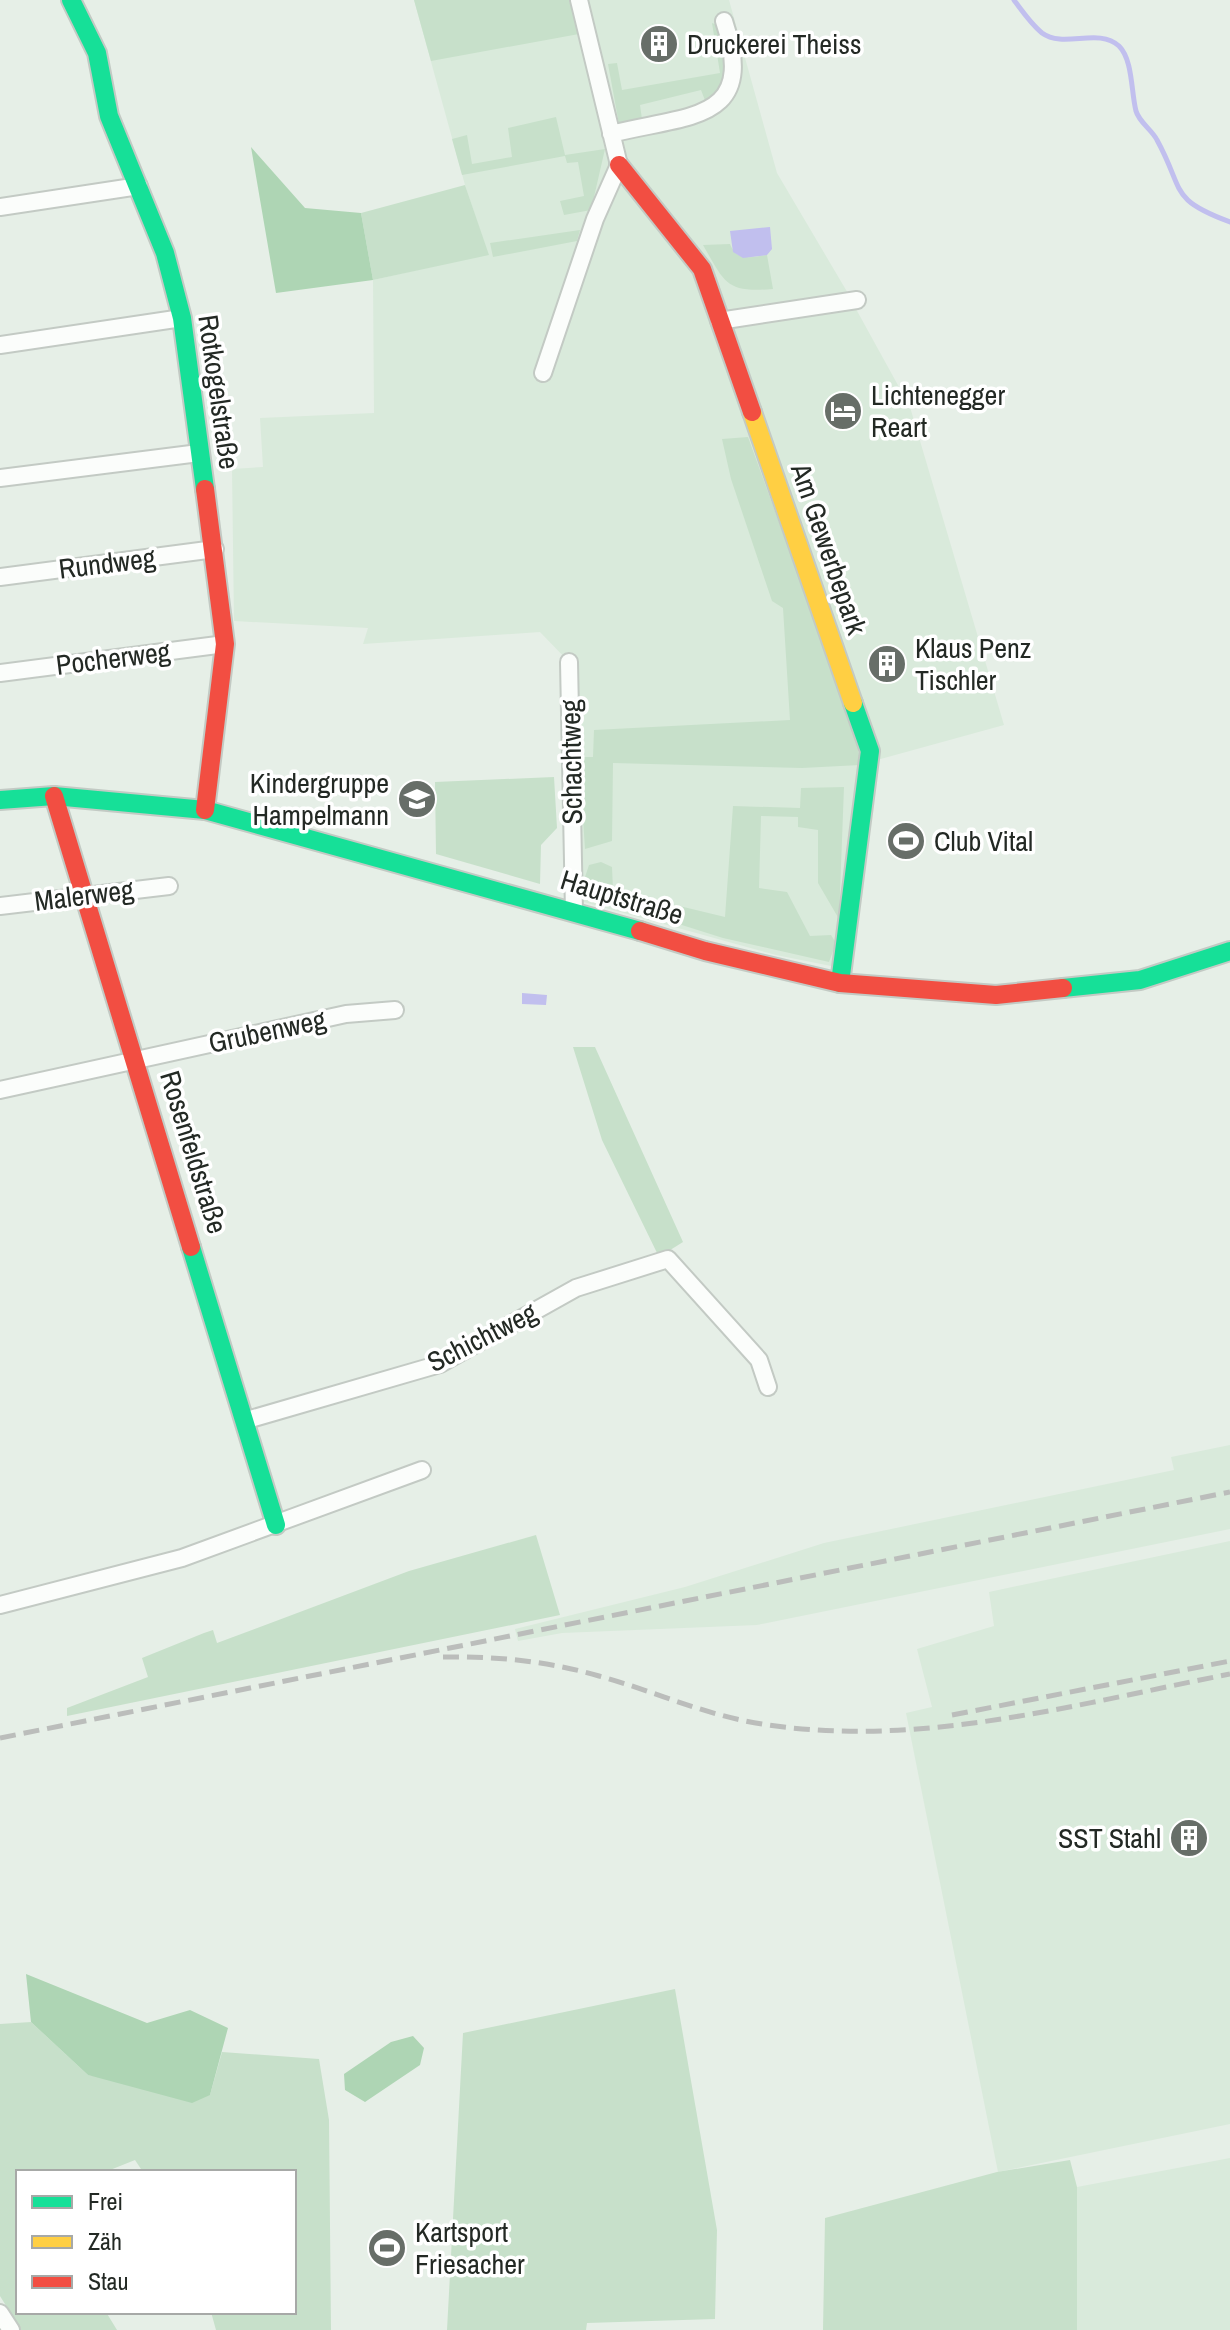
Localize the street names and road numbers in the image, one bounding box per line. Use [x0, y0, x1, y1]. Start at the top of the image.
street label: Rotkogelstraße [189, 312, 249, 472]
street label: Am Gewerbepark [782, 457, 876, 640]
street label: Rundweg [57, 538, 158, 588]
street label: Pocherweg [54, 632, 173, 684]
street label: Schachtweg [551, 699, 591, 825]
street label: Hauptstraße [556, 860, 688, 934]
street label: Malerweg [32, 870, 136, 920]
street label: Grubenweg [205, 1000, 329, 1062]
street label: Rosenfeldstraße [151, 1066, 237, 1238]
street label: Schichtweg [420, 1293, 544, 1381]

